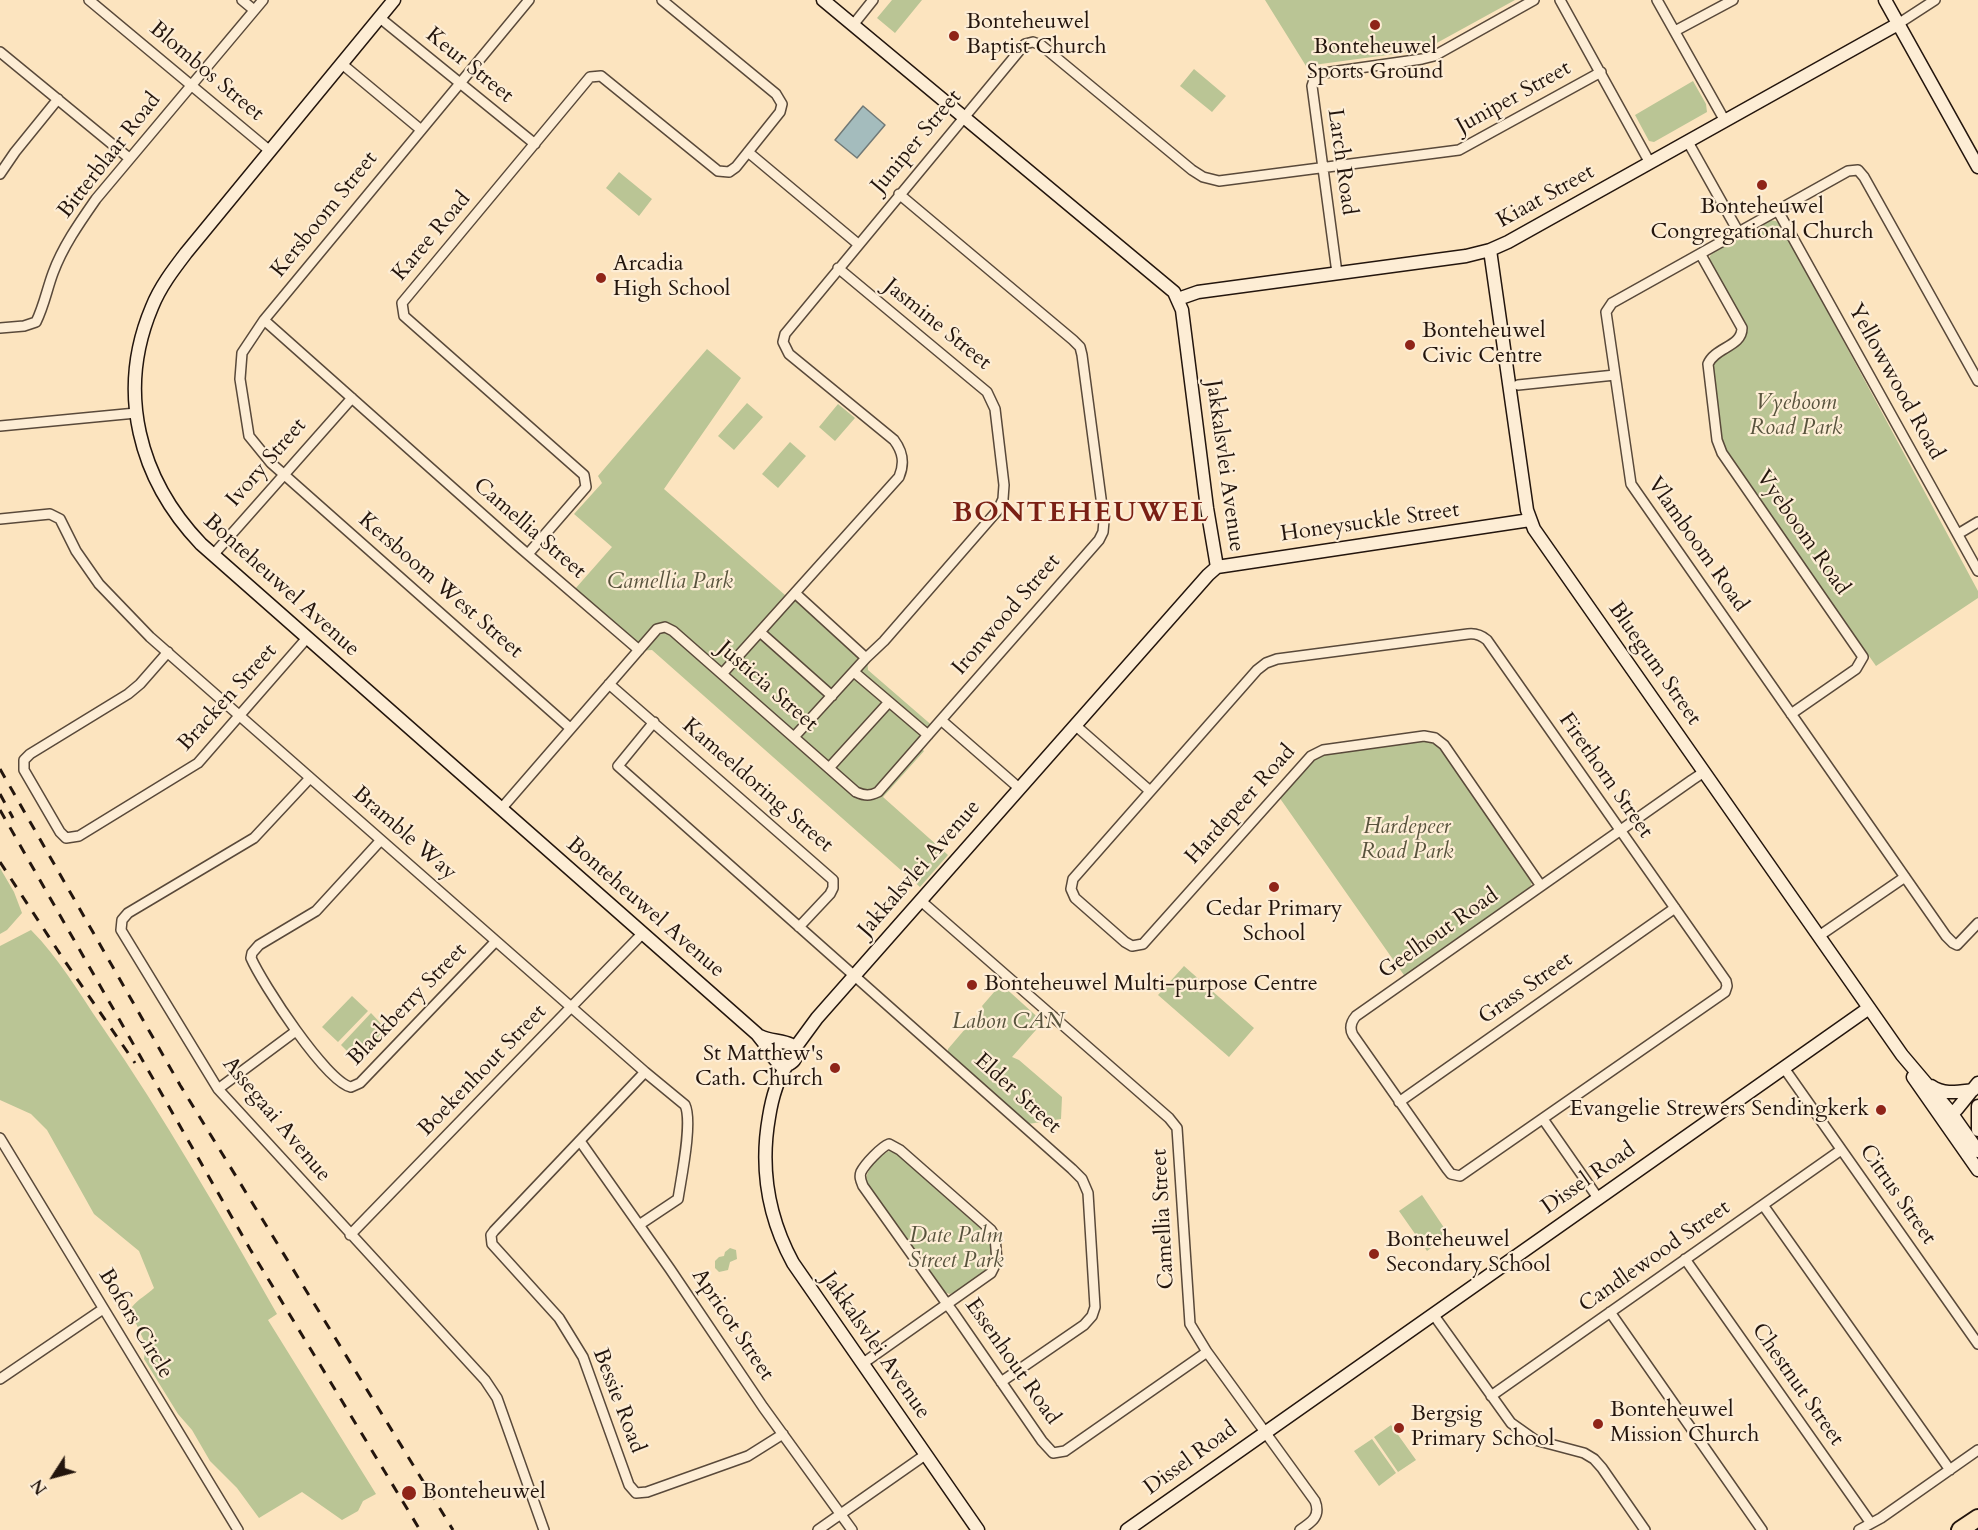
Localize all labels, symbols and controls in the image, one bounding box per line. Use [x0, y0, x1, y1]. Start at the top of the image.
place label: Bonteheuwel Baptist Church [966, 10, 1107, 62]
street label: Blombos Street [144, 17, 268, 127]
marker: Bonteheuwel Sports Ground [1368, 18, 1382, 32]
street label: Keur Street [420, 23, 518, 109]
marker: Bonteheuwel Baptist Church [947, 29, 961, 43]
place label: Bonteheuwel Sports Ground [1307, 35, 1443, 86]
street label: Juniper Street [1452, 56, 1576, 140]
street label: Juniper Street [866, 85, 968, 199]
street label: Bitterblaar Road [53, 88, 167, 224]
street label: Larch Road [1320, 107, 1362, 217]
street label: Kersboom Street [266, 147, 384, 283]
street label: Kiaat Street [1493, 159, 1599, 235]
marker: Bonteheuwel Congregational Church [1755, 178, 1769, 192]
street label: Karee Road [387, 187, 477, 287]
place label: Bonteheuwel Congregational Church [1650, 195, 1874, 246]
place label: Arcadia High School [613, 252, 730, 304]
marker: Arcadia High School [594, 271, 608, 285]
street label: Jasmine Street [878, 274, 996, 376]
street label: Yellowwood Road [1841, 299, 1949, 465]
place label: Bonteheuwel Civic Centre [1422, 319, 1546, 370]
marker: Bonteheuwel Civic Centre [1403, 338, 1417, 352]
street label: Jakkalsvlei Avenue [1199, 378, 1249, 554]
park label: Vyeboom Road Park [1750, 391, 1842, 442]
street label: Ivory Street [221, 413, 313, 513]
street label: Vyeboom Road [1749, 466, 1855, 600]
street label: Camellia Street [467, 473, 591, 585]
street label: Vlamboom Road [1641, 473, 1753, 617]
street label: Honeysuckle Street [1279, 497, 1461, 549]
district label: BONTEHEUWEL [952, 498, 1210, 532]
street label: Kersboom West Street [352, 507, 528, 665]
street label: Bonteheuwel Avenue [198, 509, 364, 663]
street label: Ironwood Street [947, 549, 1067, 681]
park label: Camellia Park [607, 570, 733, 596]
street label: Bluegum Street [1602, 597, 1706, 731]
street label: Justicia Street [711, 636, 823, 738]
street label: Bracken Street [173, 639, 283, 757]
street label: Firethorn Street [1552, 708, 1658, 844]
street label: Kameeldoring Street [676, 713, 838, 859]
street label: Hardepeer Road [1180, 740, 1302, 870]
street label: Bramble Way [346, 781, 462, 887]
street label: Jakkalsvlei Avenue [853, 795, 987, 943]
park label: Hardepeer Road Park [1361, 815, 1453, 866]
street label: Bonteheuwel Avenue [561, 832, 729, 984]
marker: Cedar Primary School [1267, 880, 1281, 894]
street label: Geelhout Road [1374, 883, 1504, 985]
place label: Cedar Primary School [1206, 897, 1342, 948]
street label: Blackberry Street [343, 938, 473, 1072]
street label: Grass Street [1474, 947, 1578, 1031]
place label: Bonteheuwel Multi-purpose Centre [984, 972, 1318, 998]
marker: Bonteheuwel Multi-purpose Centre [965, 978, 979, 992]
street label: Boekenhout Street [413, 1000, 553, 1142]
park label: Labon CAN [952, 1010, 1064, 1036]
place label: St Matthew's Cath. Church [695, 1042, 823, 1094]
street label: Elder Street [968, 1048, 1066, 1140]
street label: Assegaai Avenue [216, 1052, 336, 1188]
marker: St Matthew's Cath. Church [828, 1061, 842, 1075]
place label: Evangelie Strewers Sendingkerk [1570, 1097, 1869, 1123]
marker: Evangelie Strewers Sendingkerk [1874, 1103, 1888, 1117]
street label: Dissel Road [1537, 1137, 1641, 1221]
street label: Citrus Street [1853, 1140, 1941, 1250]
street label: Camellia Street [1147, 1148, 1181, 1290]
street label: Candlewood Street [1574, 1195, 1736, 1319]
park label: Date Palm Street Park [908, 1224, 1004, 1276]
place label: Bonteheuwel Secondary School [1386, 1228, 1551, 1280]
marker: Bonteheuwel Secondary School [1367, 1247, 1381, 1261]
street label: Bofors Circle [92, 1264, 178, 1384]
street label: Apricot Street [685, 1264, 779, 1386]
street label: Jakkalsvlei Avenue [815, 1268, 935, 1424]
street label: Essenhout Road [959, 1294, 1065, 1430]
street label: Chestnut Street [1745, 1319, 1849, 1451]
street label: Bessie Road [586, 1345, 650, 1457]
place label: Bonteheuwel Mission Church [1610, 1398, 1759, 1450]
place label: Bergsig Primary School [1411, 1402, 1554, 1454]
street label: Dissel Road [1139, 1416, 1243, 1502]
marker: Bonteheuwel Mission Church [1591, 1417, 1605, 1431]
marker: Bergsig Primary School [1392, 1421, 1406, 1435]
north arrow [24, 1446, 84, 1506]
text: N [26, 1475, 52, 1499]
place label: Bonteheuwel [422, 1480, 546, 1506]
marker: Bonteheuwel [400, 1484, 418, 1502]

